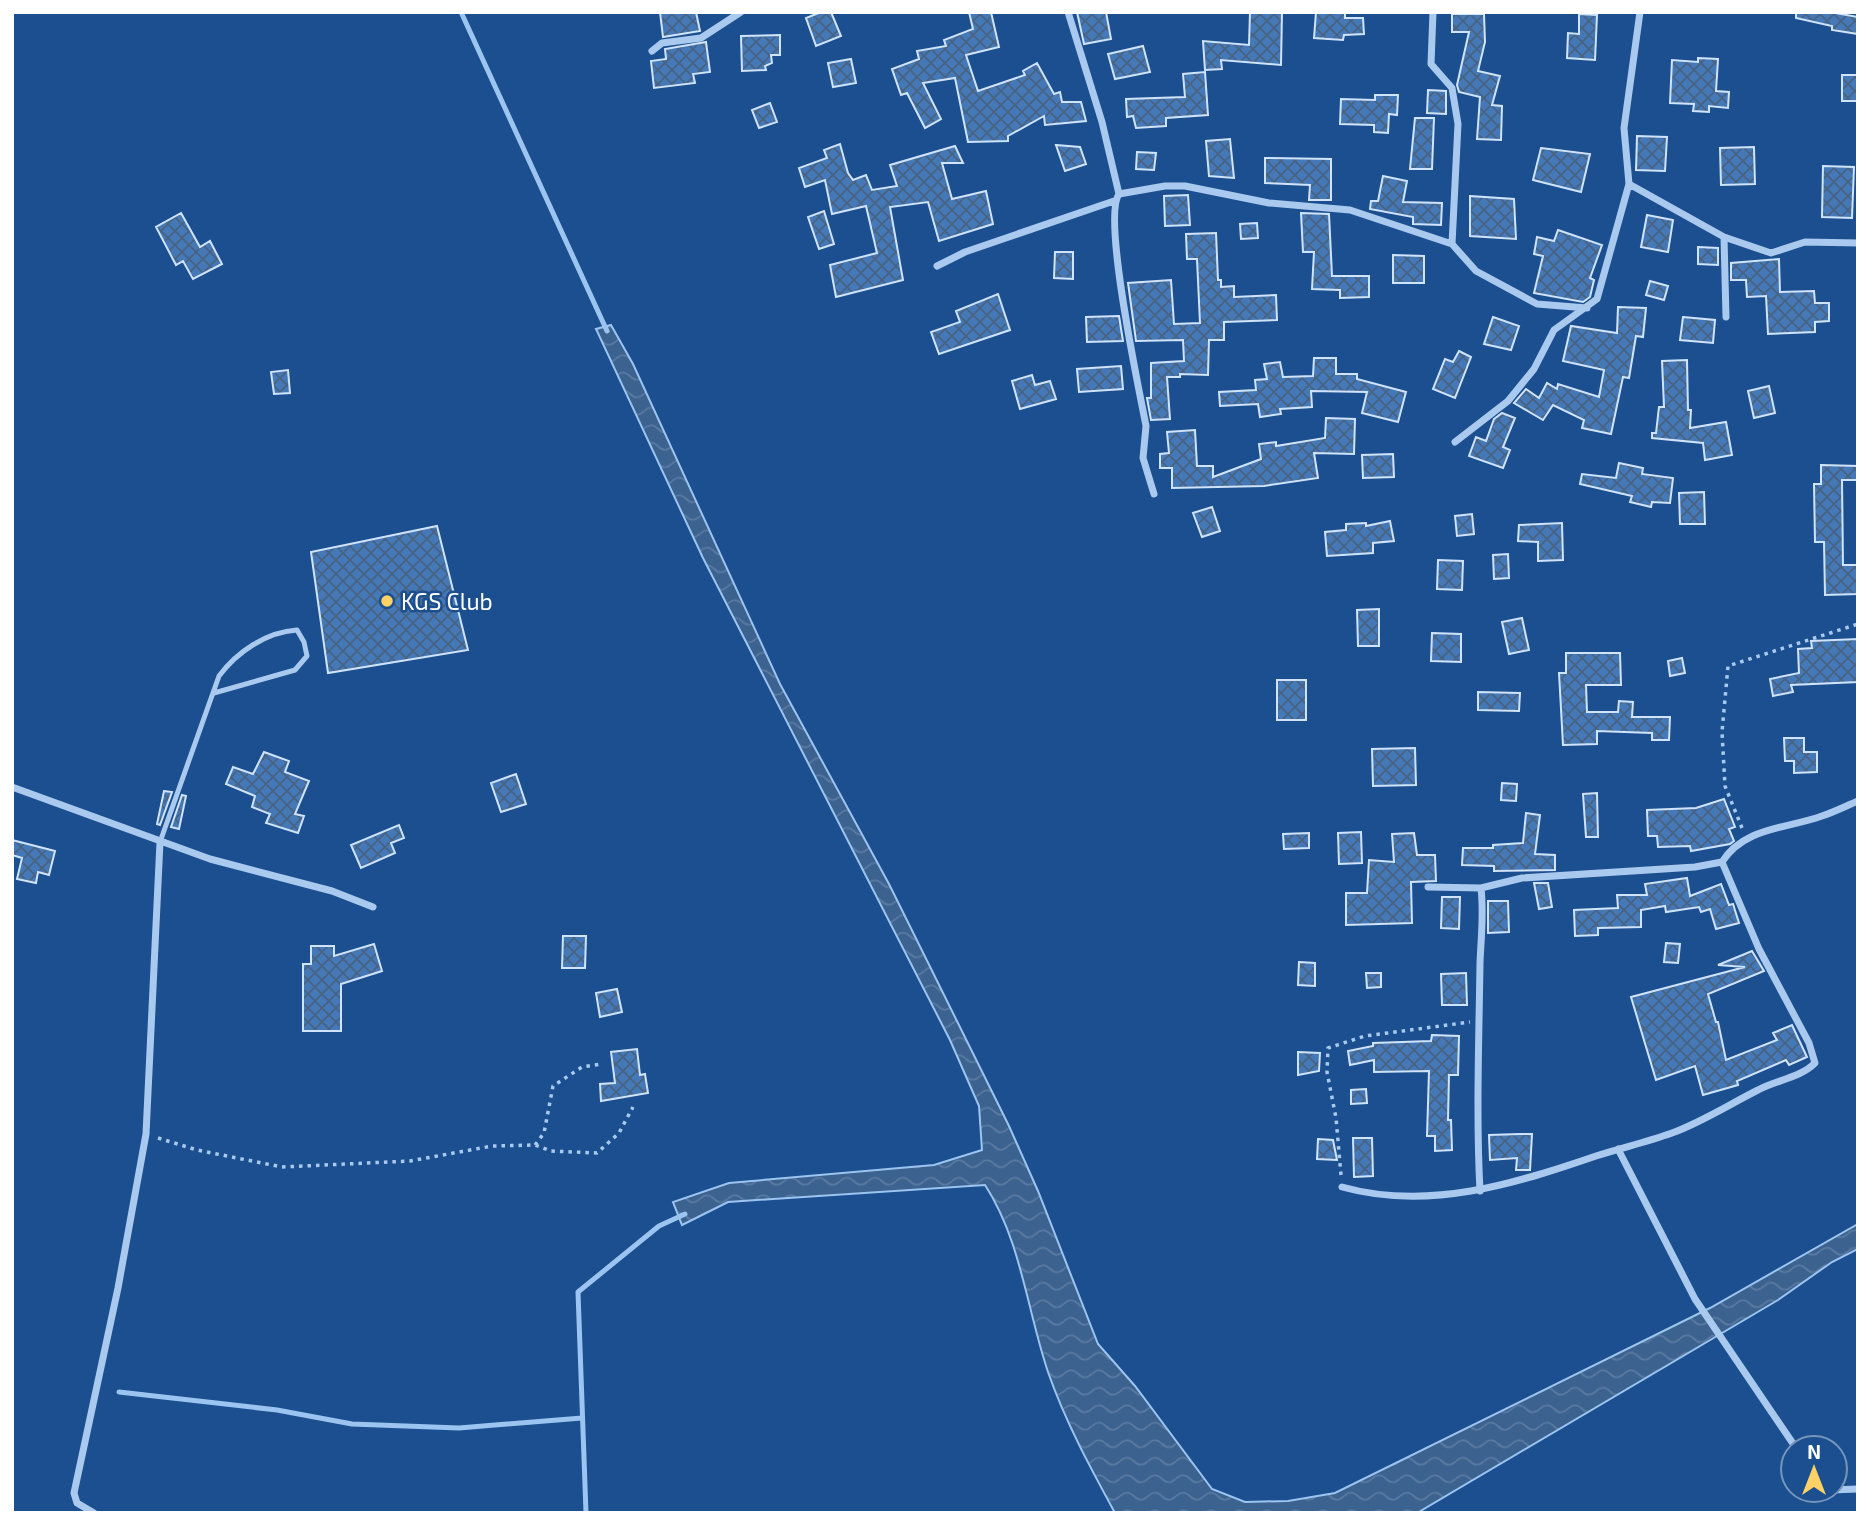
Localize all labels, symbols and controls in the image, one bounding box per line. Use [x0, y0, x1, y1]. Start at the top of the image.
place label: KGS Club [401, 587, 493, 615]
marker: KGS Club [379, 593, 395, 609]
north arrow [1779, 1434, 1849, 1504]
text: N [1807, 1440, 1821, 1463]

